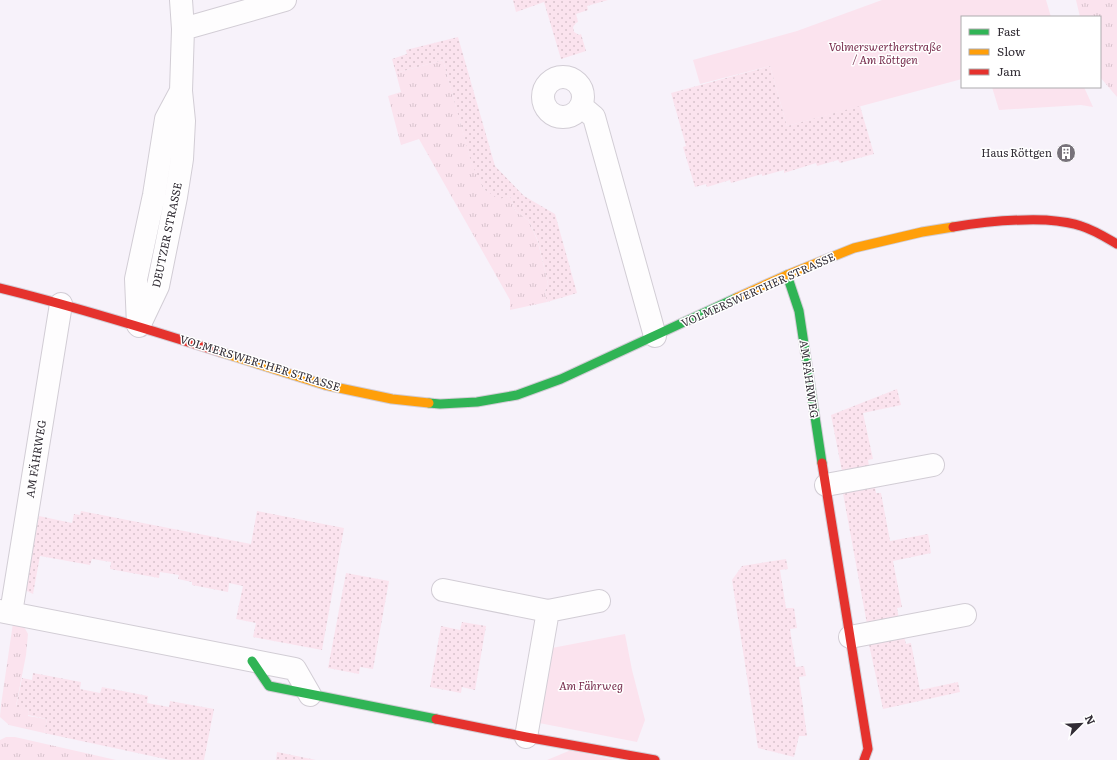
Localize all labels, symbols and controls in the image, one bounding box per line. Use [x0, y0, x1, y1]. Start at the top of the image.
legend [961, 16, 1101, 88]
text: Fast [997, 22, 1021, 40]
park label: Volmerswertherstraße / Am Röttgen [829, 38, 941, 67]
text: Slow [997, 42, 1026, 60]
text: Jam [997, 62, 1022, 80]
building icon: Haus Röttgen [1055, 142, 1077, 164]
place label: Haus Röttgen [981, 144, 1052, 160]
street label: DEUTZER STRASSE [147, 181, 185, 289]
street label: VOLMERSWERTHER STRASSE [678, 248, 837, 330]
street label: VOLMERSWERTHER STRASSE [178, 330, 342, 394]
street label: AM FÄHRWEG [797, 339, 823, 419]
street label: AM FÄHRWEG [21, 419, 49, 499]
park label: Am Fährweg [559, 677, 623, 693]
north arrow [1061, 704, 1101, 744]
text: N [1082, 712, 1100, 727]

